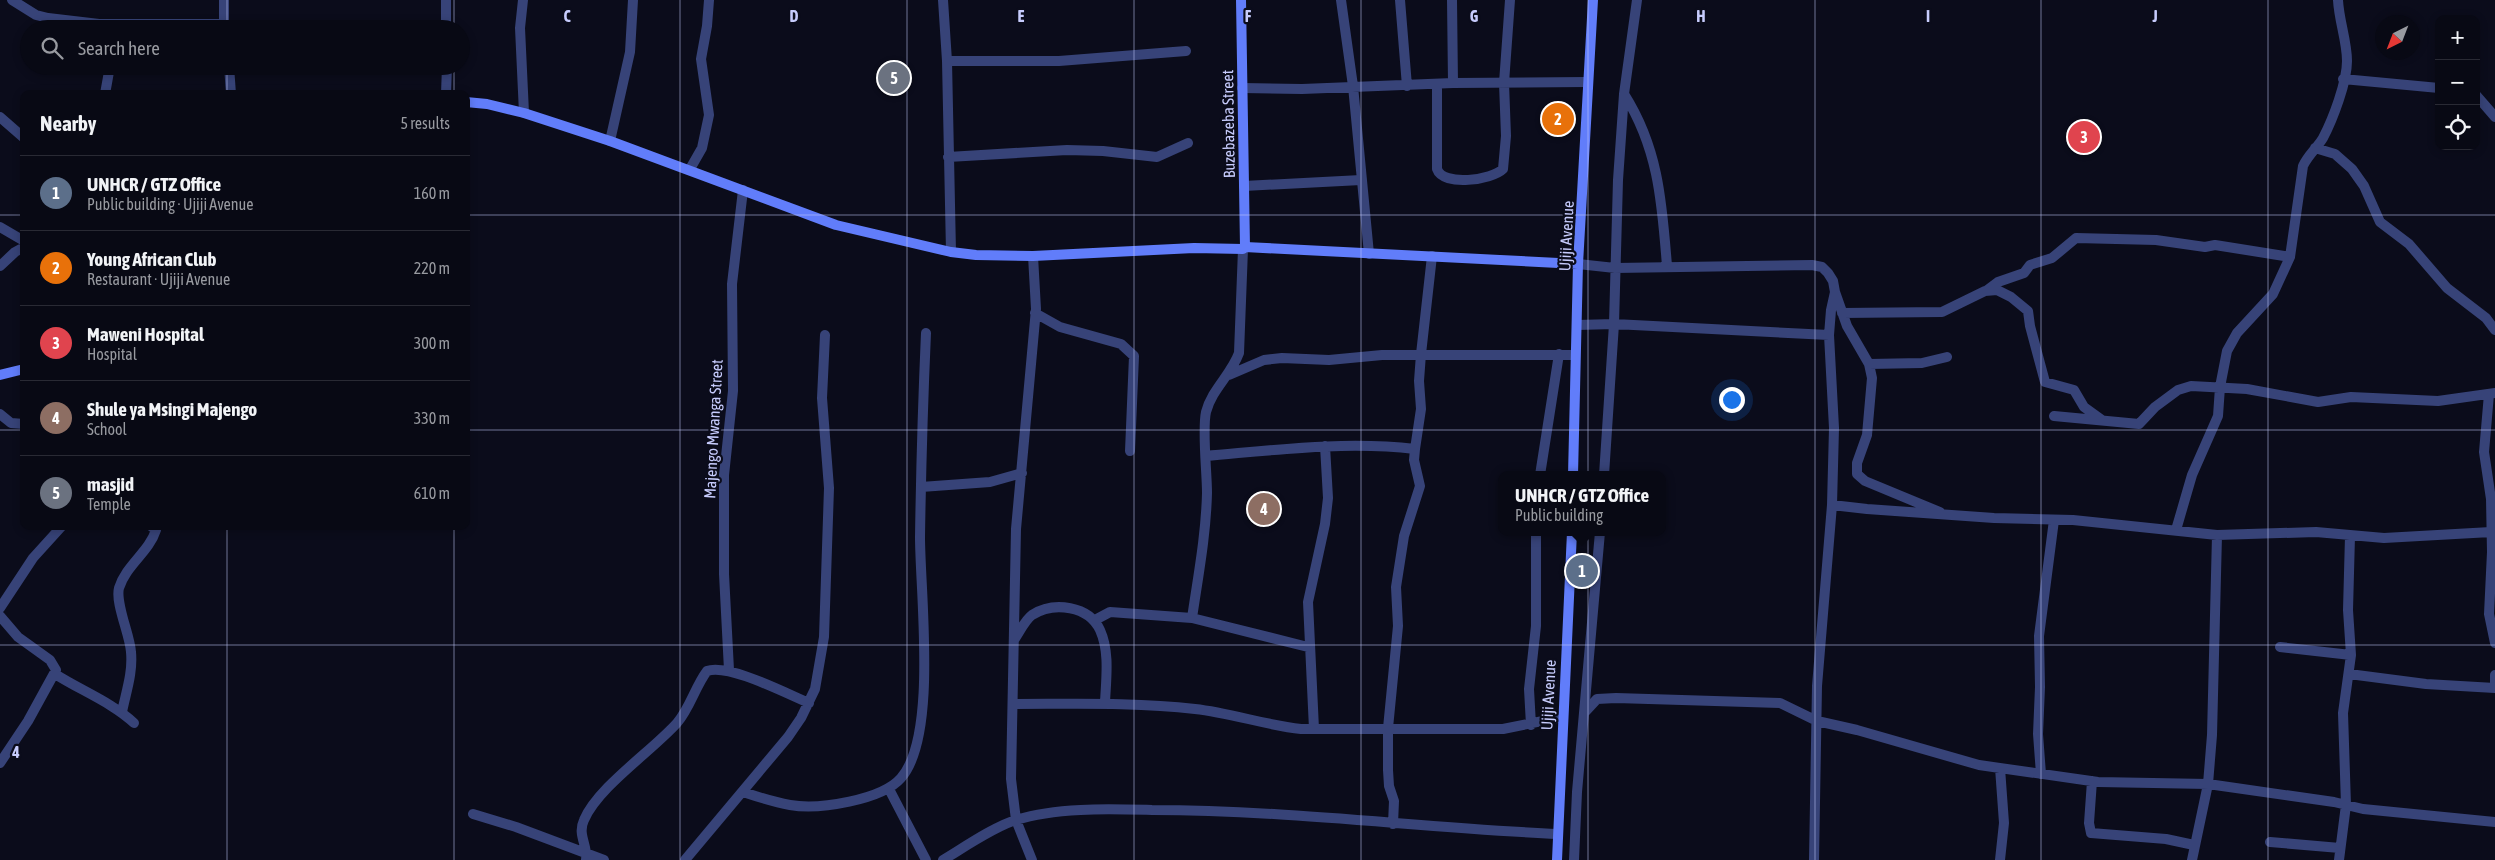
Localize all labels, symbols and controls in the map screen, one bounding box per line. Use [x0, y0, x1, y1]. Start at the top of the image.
text: C [563, 7, 571, 25]
text: D [790, 7, 799, 25]
text: E [1018, 7, 1025, 25]
text: F [1245, 7, 1252, 25]
text: G [1470, 7, 1479, 25]
text: H [1696, 7, 1706, 25]
text: I [1926, 7, 1930, 25]
text: J [2151, 7, 2158, 25]
north arrow [2375, 15, 2420, 60]
map controls [2435, 15, 2480, 150]
button: + [2435, 15, 2480, 60]
search box [20, 20, 470, 75]
icon: search [38, 34, 66, 62]
text: Search here [78, 37, 160, 59]
pin: 5 [878, 59, 910, 97]
button: − [2435, 60, 2480, 105]
street label: Buzebazeba Street [1218, 69, 1238, 178]
pin: 2 [1542, 100, 1574, 138]
button: locate [2435, 105, 2480, 150]
text: Nearby [40, 111, 96, 135]
text: 5 results [400, 114, 450, 132]
pin: 3 [2068, 118, 2100, 156]
text: UNHCR / GTZ Office [87, 173, 221, 195]
text: 1 [52, 184, 60, 202]
text: 160 m [414, 184, 450, 202]
text: Public building · Ujiji Avenue [87, 195, 254, 213]
street label: Ujiji Avenue [1555, 200, 1578, 272]
text: Young African Club [87, 248, 216, 270]
text: 2 [52, 259, 60, 277]
text: 220 m [414, 259, 450, 277]
text: Restaurant · Ujiji Avenue [87, 270, 230, 288]
text: Maweni Hospital [87, 323, 204, 345]
text: 3 [52, 334, 60, 352]
text: 300 m [414, 334, 450, 352]
text: Hospital [87, 345, 137, 363]
street label: Majengo Mwanga Street [700, 358, 727, 499]
your location [1719, 387, 1745, 413]
text: Shule ya Msingi Majengo [87, 398, 257, 420]
text: 4 [52, 409, 60, 427]
text: 330 m [414, 409, 450, 427]
text: School [87, 420, 127, 438]
popup [1498, 471, 1666, 536]
text: masjid [87, 473, 134, 495]
text: 5 [52, 484, 60, 502]
text: 610 m [414, 484, 450, 502]
text: UNHCR / GTZ Office [1515, 484, 1649, 506]
pin: 4 [1248, 490, 1280, 528]
text: Temple [87, 495, 131, 513]
text: Public building [1515, 506, 1603, 524]
pin: 1 [1566, 552, 1598, 590]
street label: Ujiji Avenue [1537, 659, 1560, 731]
text: 4 [11, 743, 20, 761]

